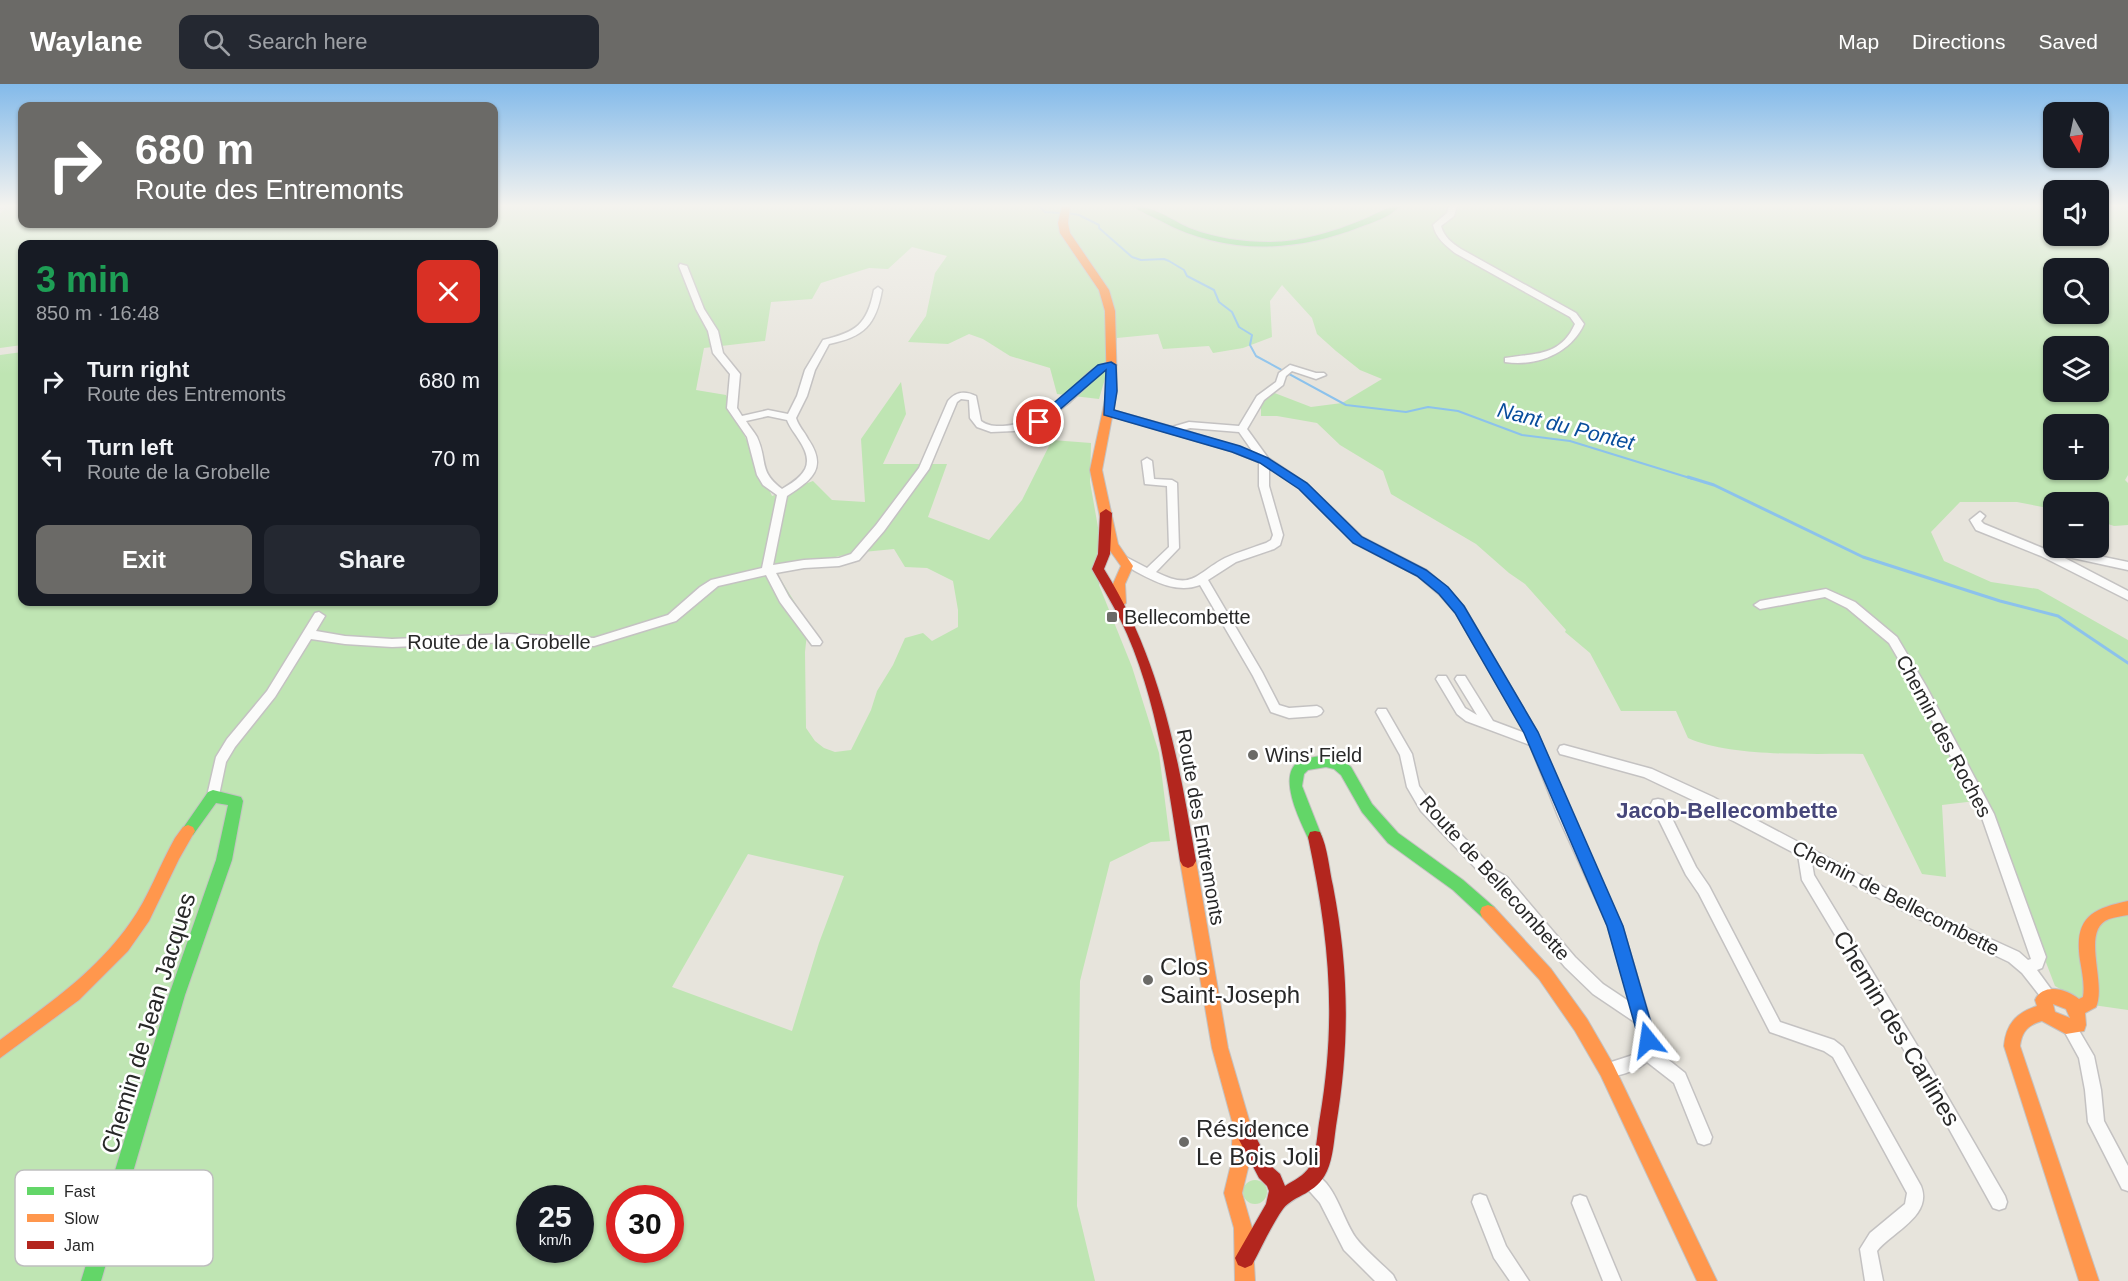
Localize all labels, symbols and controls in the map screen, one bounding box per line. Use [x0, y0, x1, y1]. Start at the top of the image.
search box [179, 15, 599, 69]
text: Waylane [30, 26, 143, 57]
icon: search [200, 26, 233, 59]
text: Search here [248, 29, 367, 54]
text: Map [1838, 30, 1879, 53]
text: Directions [1912, 30, 2005, 53]
text: Saved [2038, 30, 2098, 53]
north arrow [2043, 102, 2109, 168]
map controls [2043, 102, 2109, 558]
icon: right [36, 126, 114, 204]
text: 680 m [135, 126, 254, 173]
text: Route des Entremonts [135, 175, 404, 205]
button: sound [2043, 180, 2109, 246]
button: search [2043, 258, 2109, 324]
text: 3 min [36, 259, 130, 300]
button: close [417, 260, 480, 323]
text: 850 m · 16:48 [36, 302, 159, 324]
button: layers [2043, 336, 2109, 402]
text: Turn right [87, 357, 189, 382]
icon: right [36, 365, 69, 398]
text: 680 m [419, 368, 480, 393]
text: Route des Entremonts [87, 383, 286, 405]
pin [1013, 396, 1064, 447]
water label: Nant du Pontet [1495, 398, 1638, 454]
icon: arrive [1022, 405, 1055, 438]
button: + [2043, 414, 2109, 480]
text: Turn left [87, 435, 173, 460]
icon: left [36, 443, 69, 476]
text: 70 m [431, 446, 480, 471]
text: Route de la Grobelle [87, 461, 270, 483]
button: − [2043, 492, 2109, 558]
button: Exit [36, 525, 252, 594]
button: Share [264, 525, 480, 594]
place label: Bellecombette [1124, 606, 1251, 628]
marker: Bellecombette [1105, 610, 1119, 624]
street label: Route de la Grobelle [407, 631, 591, 653]
street label: Chemin des Roches [1892, 651, 1996, 821]
street label: Route des Entremonts [1173, 727, 1229, 927]
place label: Wins' Field [1265, 744, 1362, 766]
marker: Wins' Field [1246, 748, 1260, 762]
street label: Route de Bellecombette [1415, 791, 1575, 965]
district label: Jacob-Bellecombette [1616, 798, 1838, 823]
street label: Chemin de Bellecombette [1789, 836, 2003, 960]
street label: Chemin de Jean Jacques [95, 890, 201, 1156]
street label: Chemin des Carlines [1828, 926, 1966, 1130]
place label: Clos Saint-Joseph [1160, 953, 1300, 1008]
marker: Clos Saint-Joseph [1141, 973, 1155, 987]
position arrow [1616, 1008, 1680, 1072]
place label: Résidence Le Bois Joli [1196, 1115, 1319, 1170]
marker: Résidence Le Bois Joli [1177, 1135, 1191, 1149]
legend [15, 1170, 213, 1266]
text: Fast [64, 1183, 96, 1200]
speed limit sign: 30 [606, 1185, 684, 1263]
text: 25 [538, 1200, 572, 1233]
text: Slow [64, 1210, 99, 1227]
text: km/h [539, 1231, 571, 1248]
text: Jam [64, 1237, 94, 1254]

